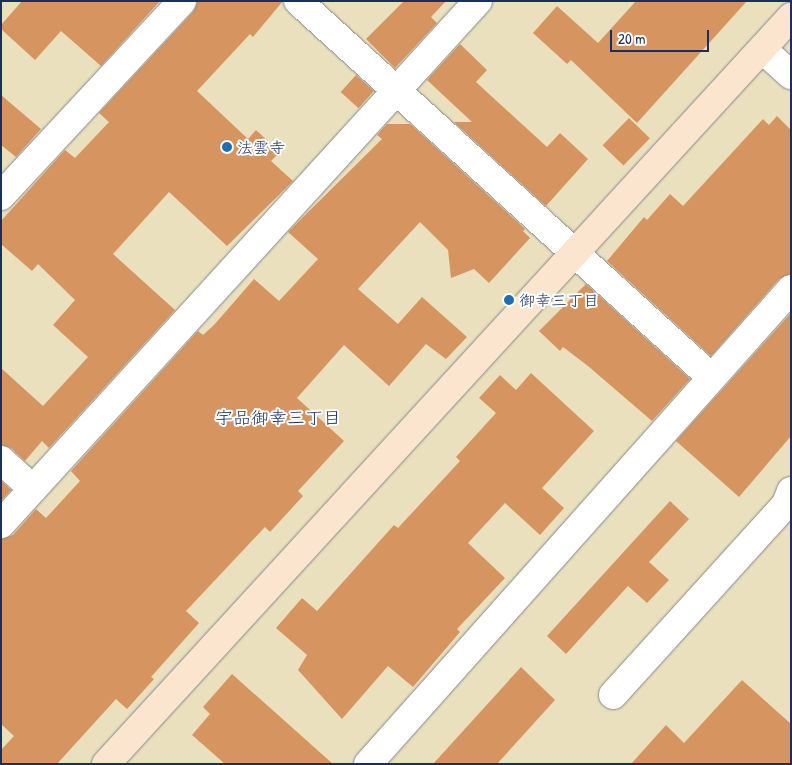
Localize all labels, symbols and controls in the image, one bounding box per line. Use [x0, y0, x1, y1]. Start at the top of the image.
scale bar [612, 20, 711, 52]
text: 20 m [618, 28, 645, 49]
place label: 法雲寺 [237, 137, 285, 157]
marker: 法雲寺 [221, 141, 233, 153]
place label: 御幸三丁目 [519, 290, 599, 310]
marker: 御幸三丁目 [503, 294, 515, 306]
district label: 宇品御幸三丁目 [215, 407, 341, 429]

